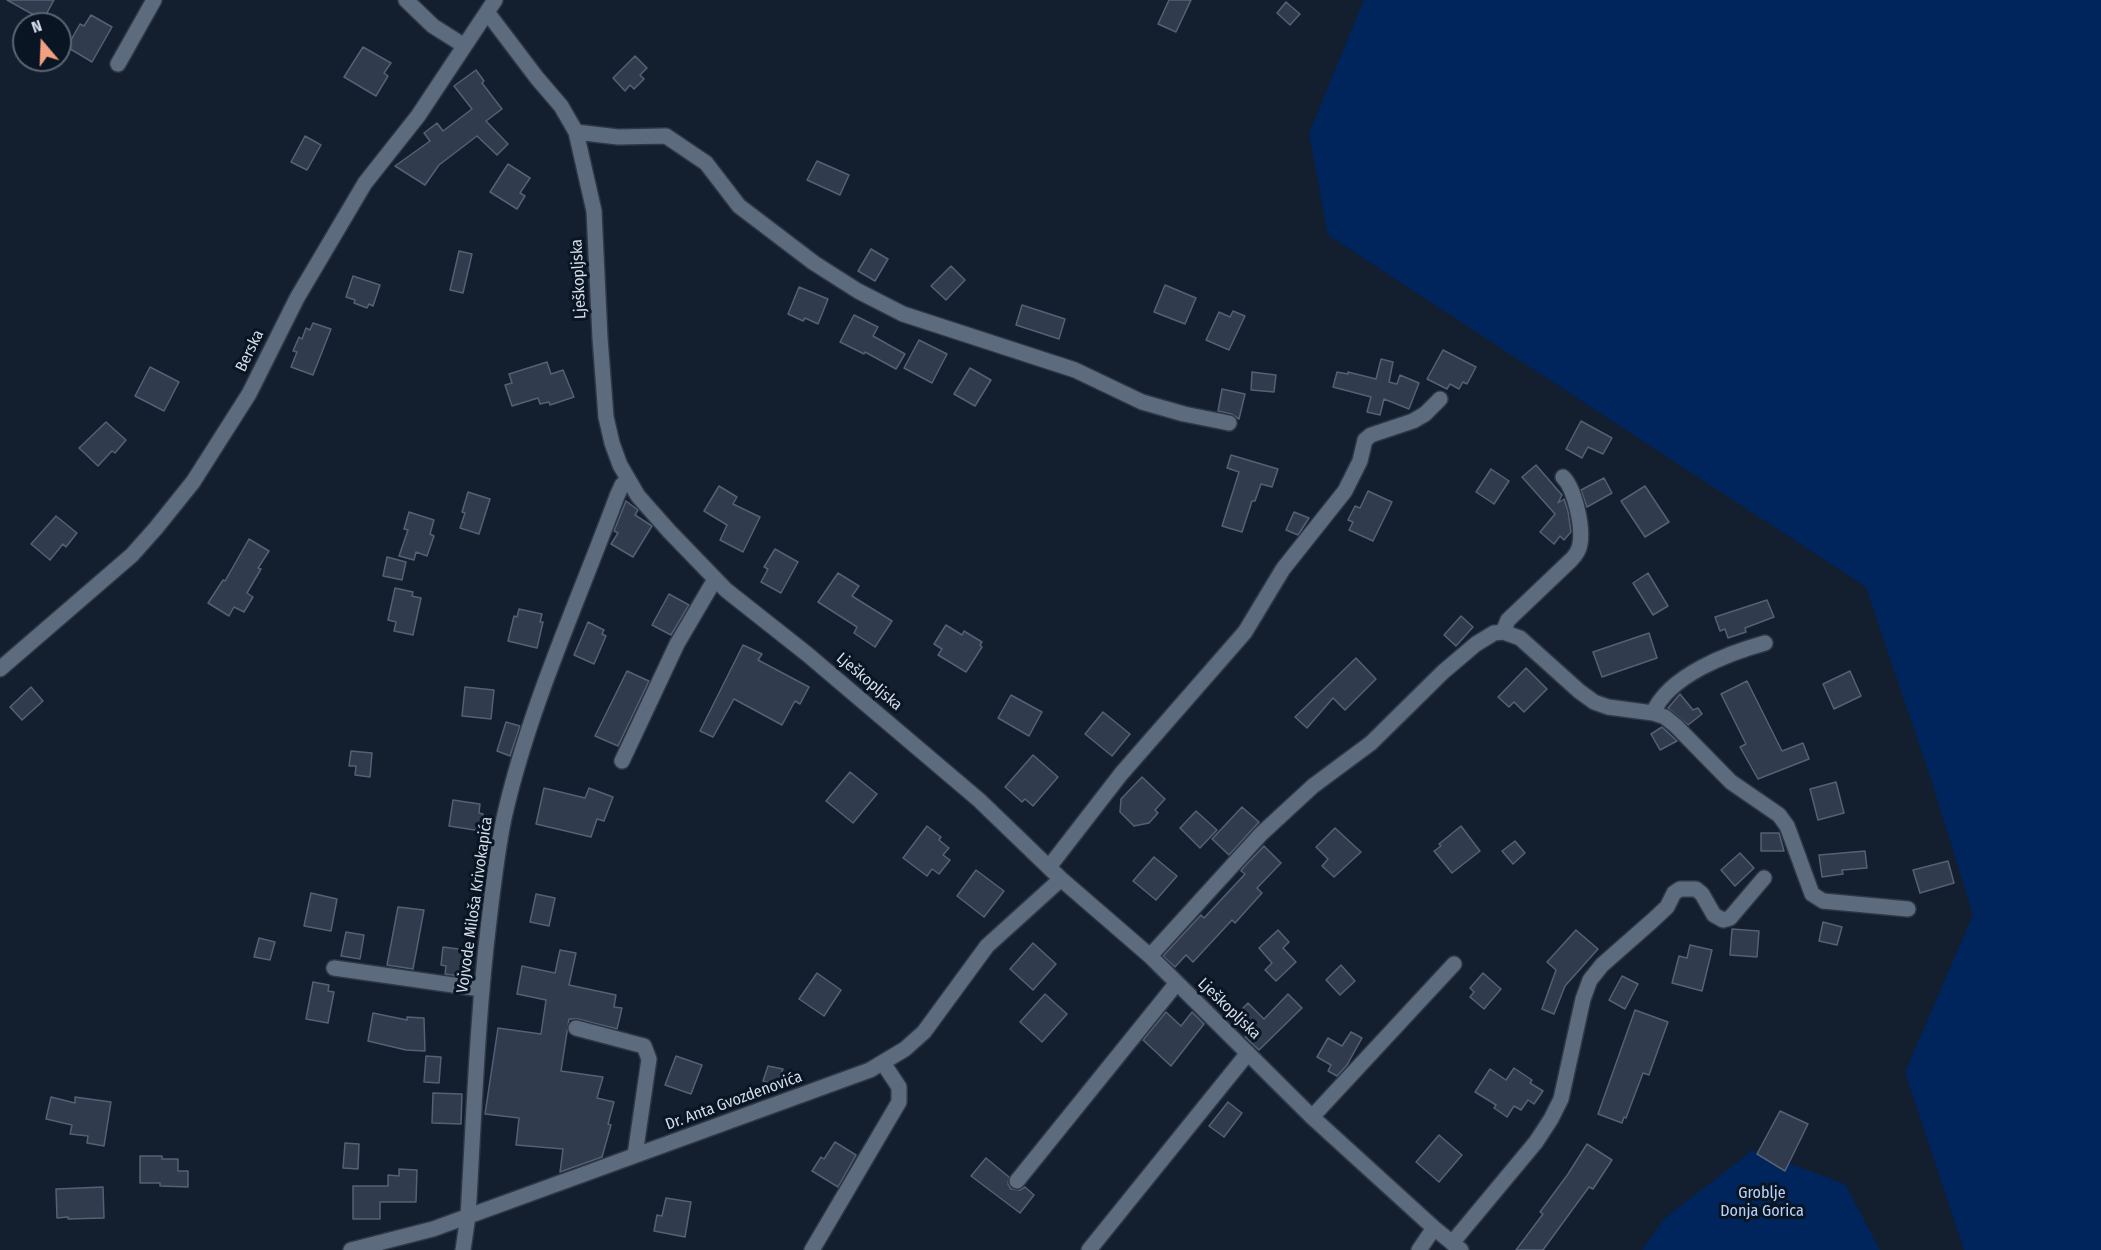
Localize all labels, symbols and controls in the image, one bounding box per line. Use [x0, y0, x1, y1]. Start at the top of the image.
north arrow [12, 12, 72, 72]
text: N [29, 16, 44, 37]
street label: Lješkopljska [567, 239, 591, 319]
street label: Berska [232, 327, 268, 375]
street label: Lješkopljska [832, 649, 906, 715]
street label: Vojvode Miloša Krivokapića [453, 816, 497, 994]
street label: Lješkopljska [1194, 974, 1264, 1044]
street label: Dr. Anta Gvozdenovića [663, 1067, 805, 1135]
park label: Groblje Donja Gorica [1720, 1184, 1804, 1222]

